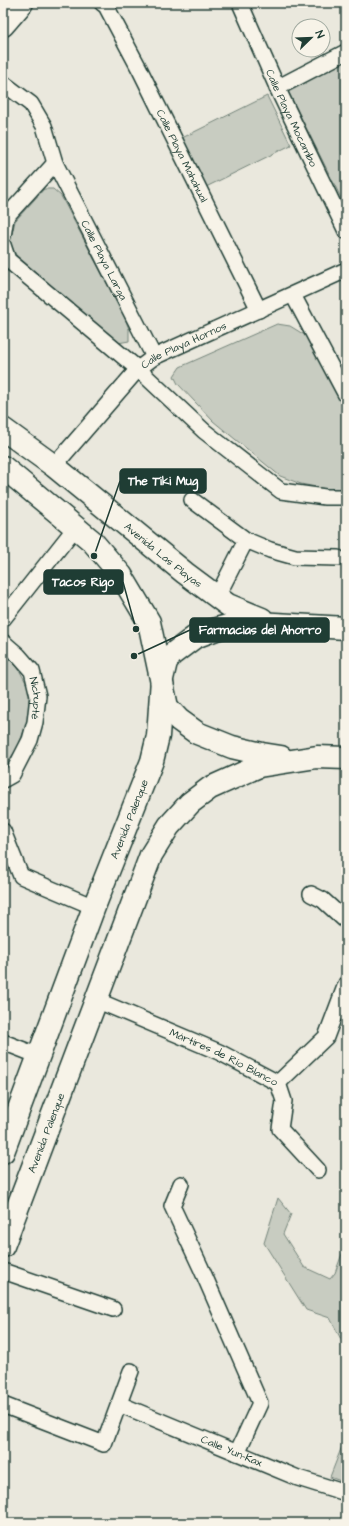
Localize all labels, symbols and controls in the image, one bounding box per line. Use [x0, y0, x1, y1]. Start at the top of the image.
north arrow [291, 18, 331, 58]
text: N [311, 28, 328, 40]
street label: Calle Playa Mocambo [262, 67, 322, 170]
street label: Calle Playa Mahahual [153, 107, 212, 205]
street label: Calle Playa Larga [78, 217, 131, 303]
street label: Calle Playa Hornos [137, 318, 229, 372]
callout: The Tiki Mug [120, 469, 206, 493]
text: The Tiki Mug [127, 473, 199, 492]
street label: Avenida Las Playas [121, 519, 206, 591]
callout: Tacos Rigo [44, 570, 123, 594]
text: Tacos Rigo [51, 574, 114, 593]
callout: Farmacias del Ahorro [190, 618, 329, 642]
text: Farmacias del Ahorro [199, 622, 322, 639]
street label: Nichupté [26, 675, 46, 720]
street label: Avenida Palenque [106, 777, 152, 861]
street label: Mártires de Río Blanco [167, 1024, 282, 1090]
street label: Avenida Palenque [24, 1091, 68, 1175]
street label: Calle Yun-Kax [199, 1431, 265, 1470]

